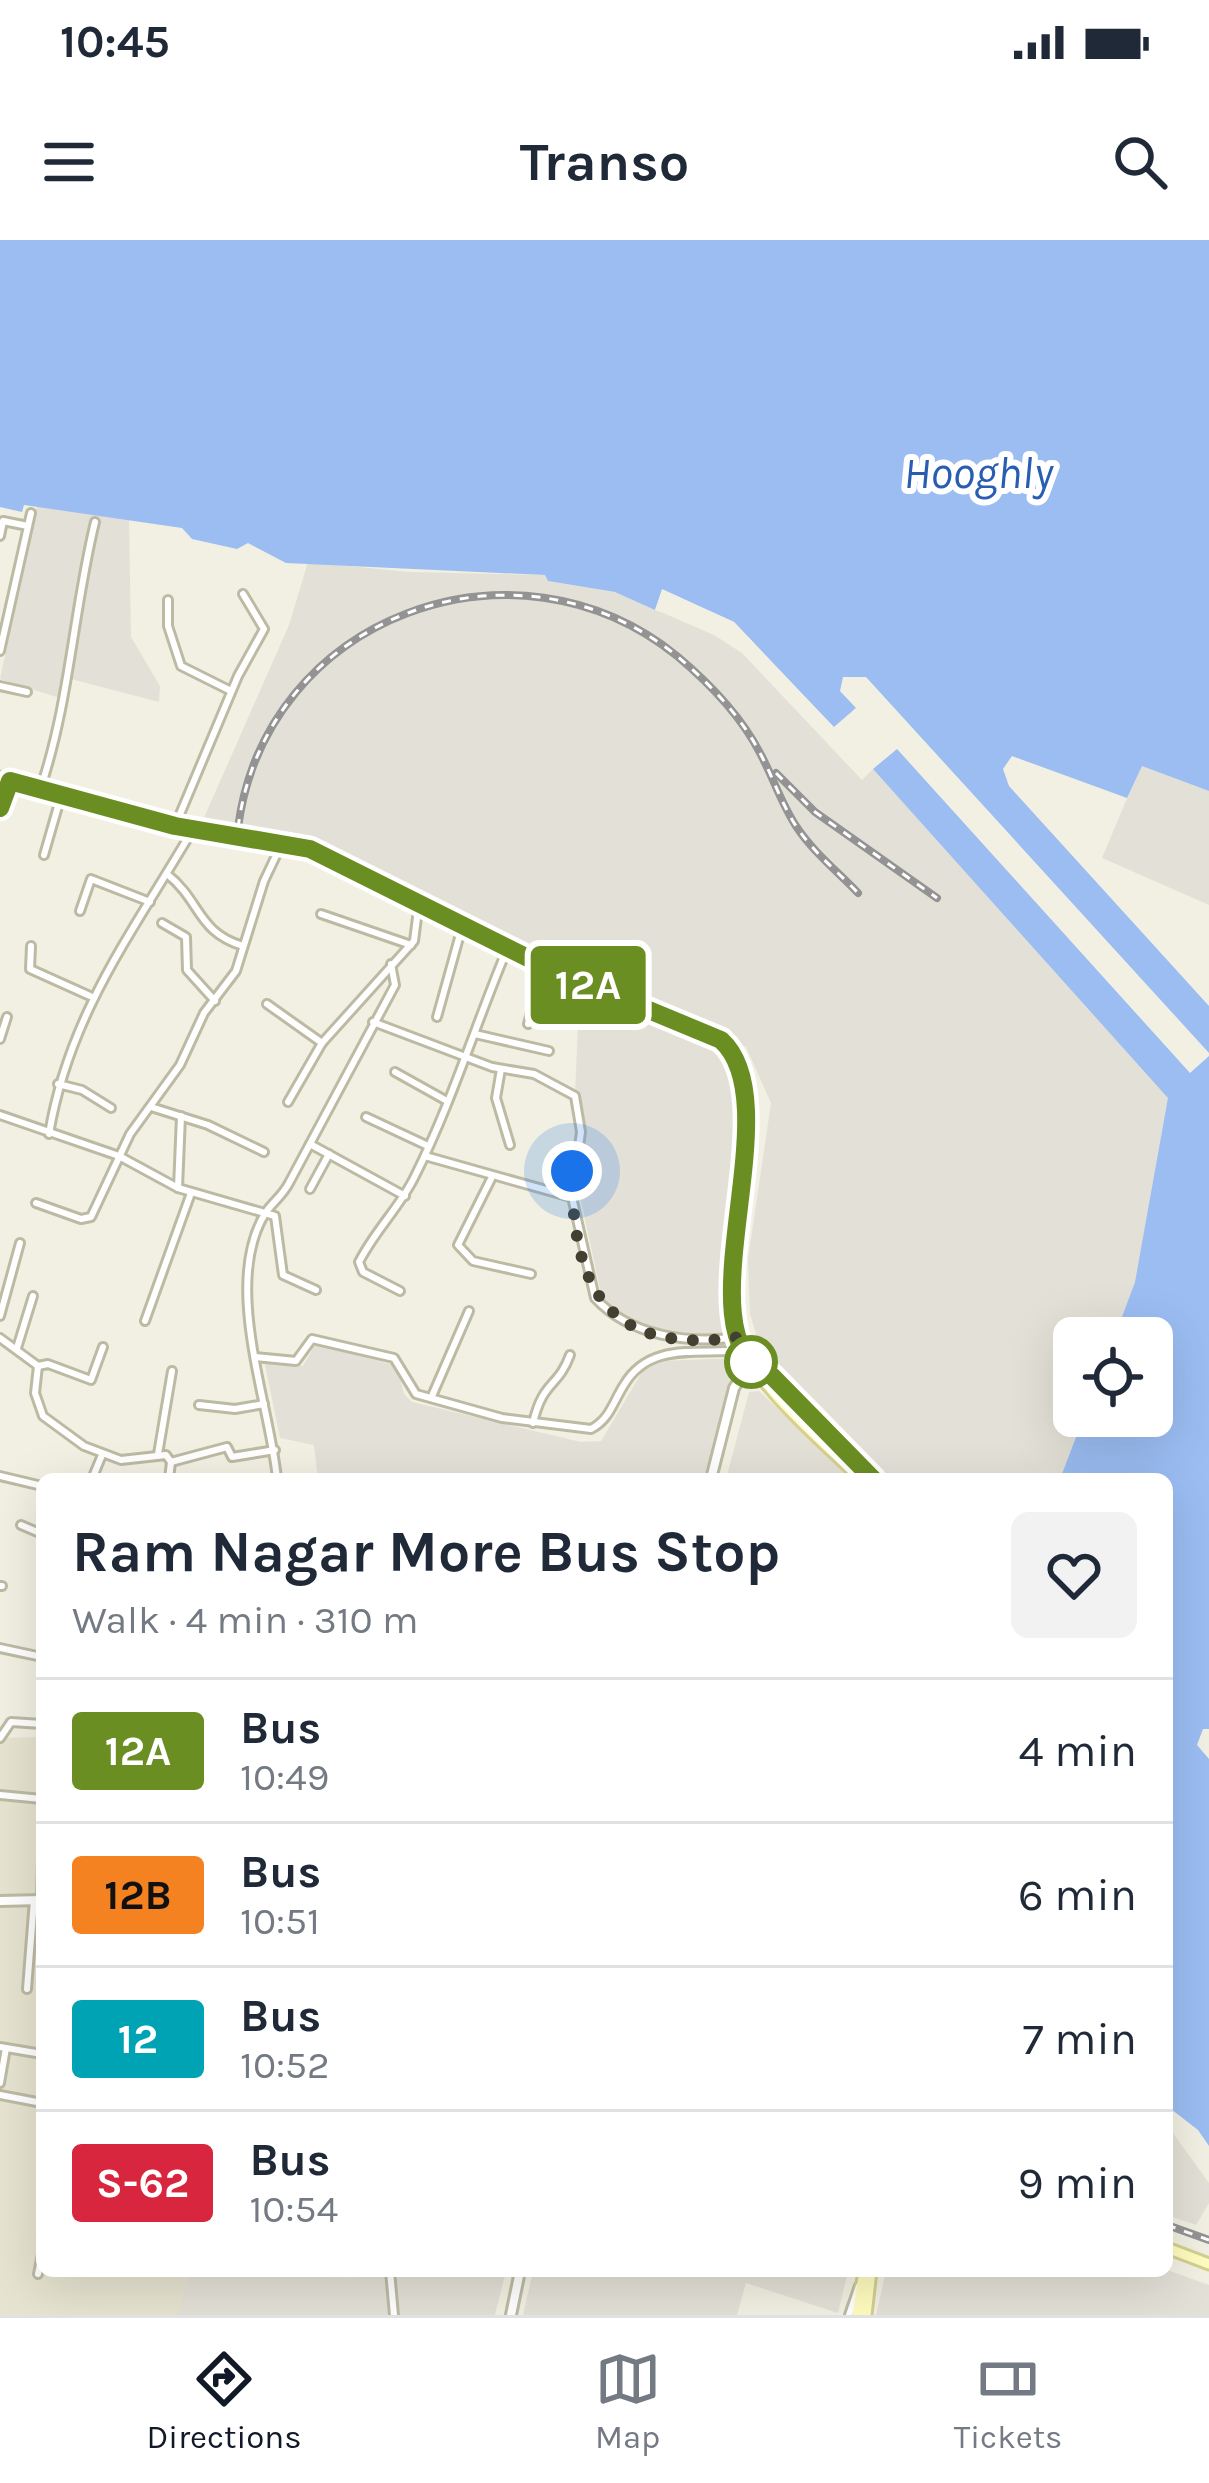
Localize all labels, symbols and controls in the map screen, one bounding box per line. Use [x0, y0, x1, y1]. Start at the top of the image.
text: 10:45 [60, 16, 170, 68]
icon: menu [36, 129, 102, 195]
icon: search [1107, 129, 1173, 195]
text: Transo [520, 130, 689, 194]
water label: Hooghly [903, 447, 1054, 500]
line badge: 12A [519, 946, 657, 1024]
text: 12A [555, 960, 621, 1010]
your location [542, 1141, 602, 1201]
map controls [1053, 1317, 1173, 1437]
button: locate [1053, 1317, 1173, 1437]
unlabelled marker [726, 1337, 776, 1387]
button: heart [1011, 1512, 1137, 1638]
text: Ram Nagar More Bus Stop [72, 1519, 780, 1585]
text: Walk · 4 min · 310 m [72, 1597, 418, 1643]
text: Bus [240, 1702, 321, 1754]
text: 4 min [1019, 1725, 1137, 1777]
text: 12A [105, 1726, 171, 1776]
text: 10:49 [240, 1754, 329, 1800]
text: Bus [240, 1846, 321, 1898]
text: 6 min [1018, 1869, 1137, 1921]
text: 12B [104, 1870, 172, 1920]
text: 10:51 [240, 1898, 320, 1944]
text: Bus [240, 1990, 321, 2042]
text: 7 min [1023, 2013, 1137, 2065]
text: 12 [118, 2014, 158, 2064]
text: 10:52 [240, 2042, 330, 2088]
text: Bus [249, 2134, 331, 2186]
text: 9 min [1018, 2157, 1137, 2209]
text: S-62 [96, 2158, 189, 2208]
text: 10:54 [249, 2186, 338, 2232]
tab: Directions [147, 2346, 302, 2456]
tab: Map [595, 2346, 661, 2456]
tab: Tickets [954, 2346, 1062, 2456]

